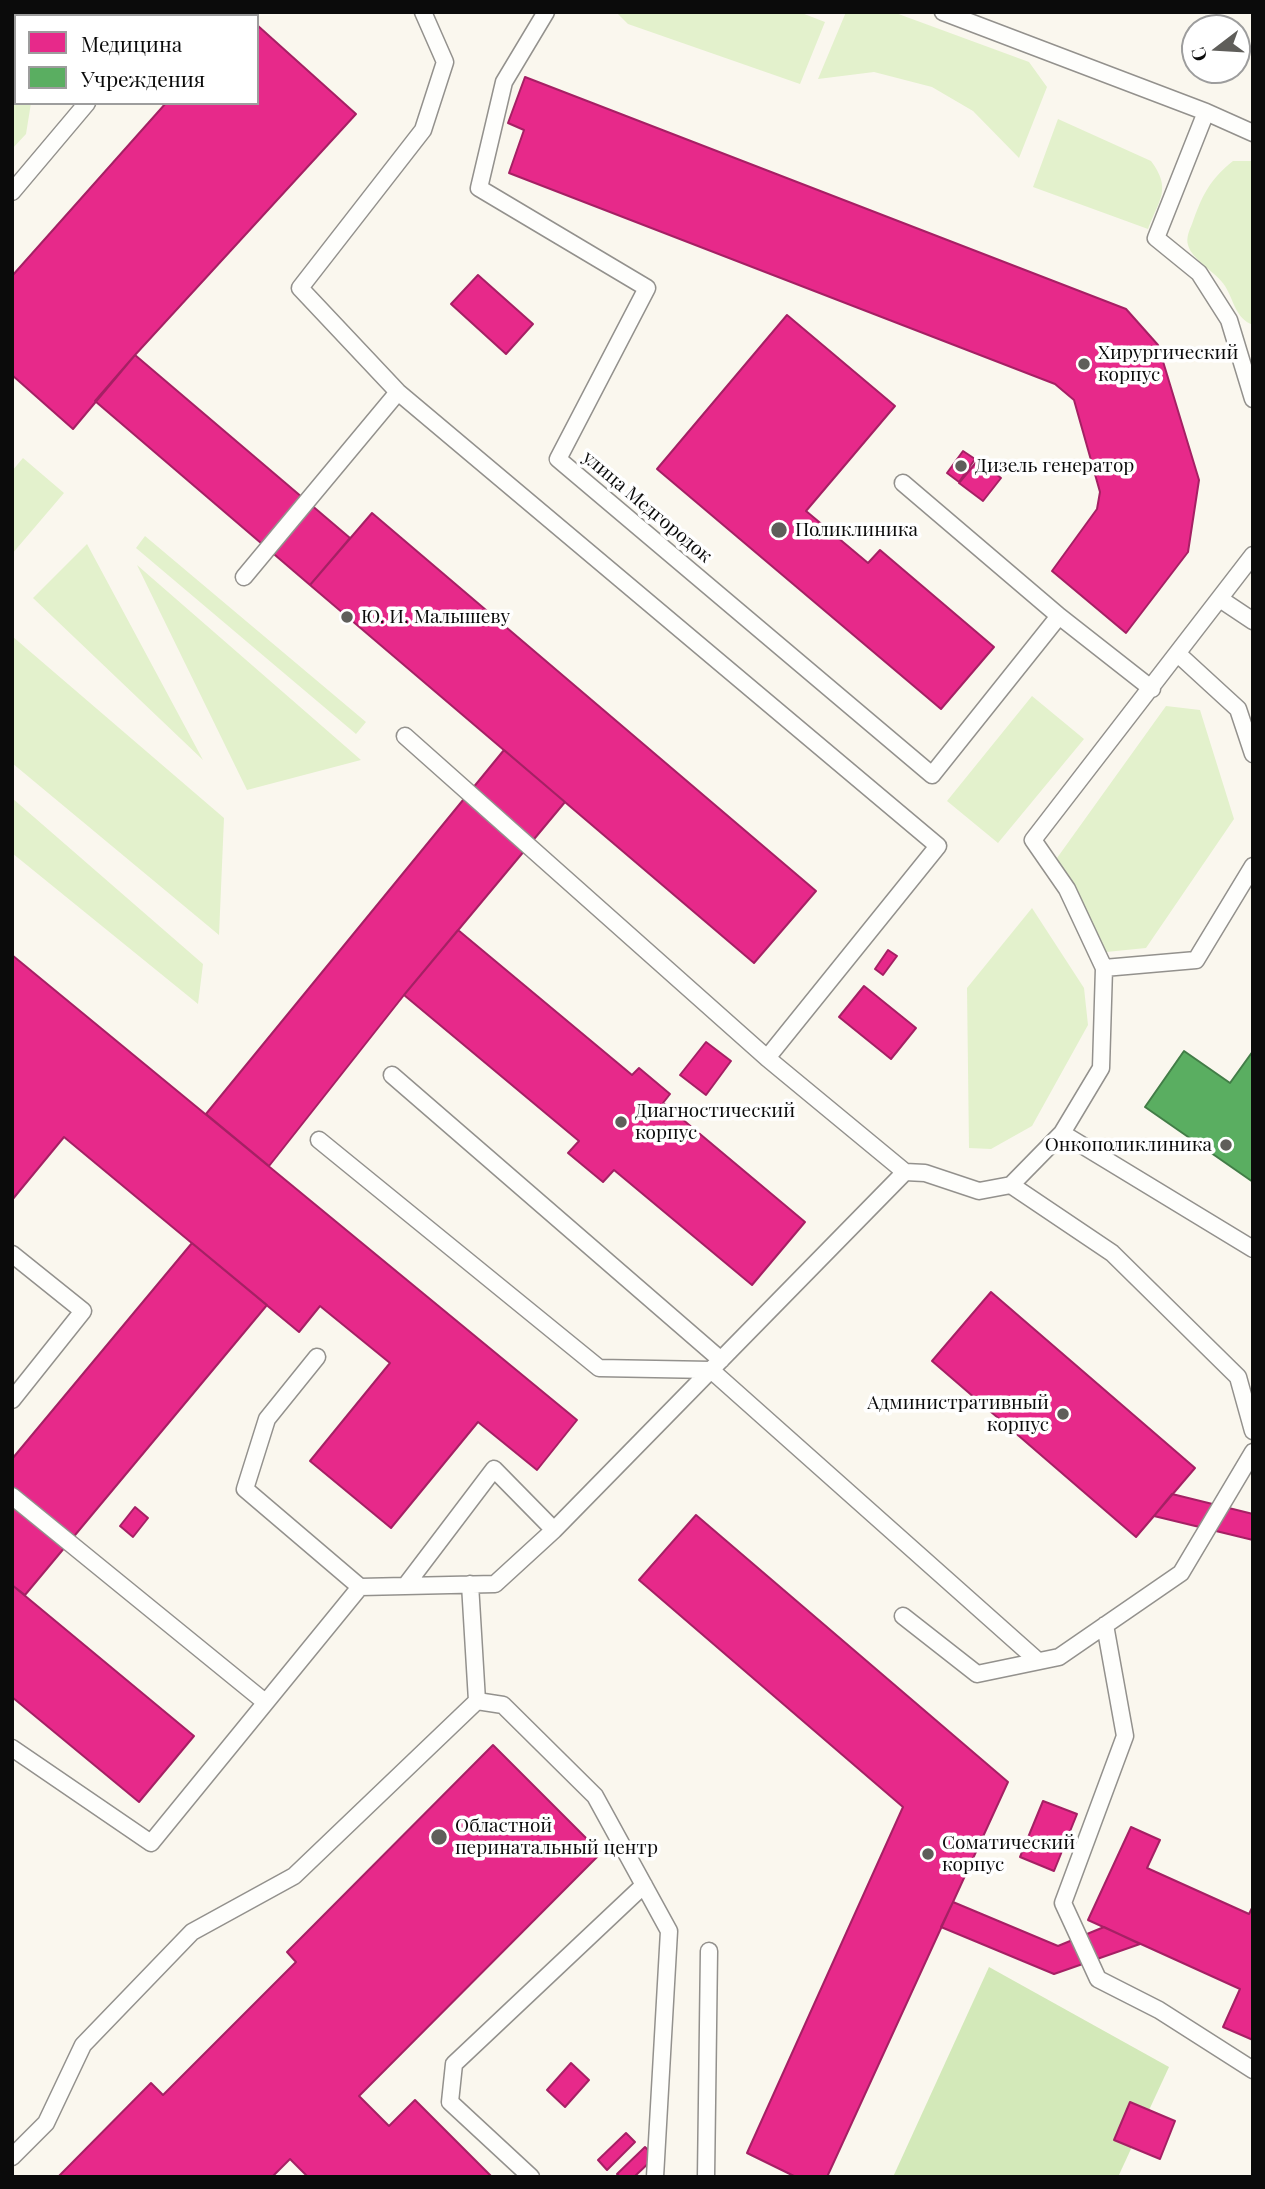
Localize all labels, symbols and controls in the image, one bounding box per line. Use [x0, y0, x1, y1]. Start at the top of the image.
legend [14, 14, 259, 105]
north arrow [1181, 14, 1251, 84]
text: Медицина [81, 29, 182, 57]
text: С [1183, 44, 1212, 65]
text: Учреждения [81, 64, 205, 92]
place label: Хирургический корпус [1098, 342, 1238, 386]
marker: Хирургический корпус [1076, 356, 1092, 372]
street label: улица Медгородок [578, 446, 716, 568]
place label: Дизель генератор [975, 455, 1134, 477]
marker: Дизель генератор [953, 458, 969, 474]
place label: Поликлиника [795, 519, 918, 541]
marker: Поликлиника [769, 520, 789, 540]
place label: Ю. И. Малышеву [361, 606, 510, 628]
marker: Ю. И. Малышеву [339, 609, 355, 625]
place label: Диагностический корпус [635, 1100, 795, 1144]
marker: Диагностический корпус [613, 1114, 629, 1130]
place label: Онкополиклиника [1045, 1134, 1212, 1156]
marker: Онкополиклиника [1218, 1137, 1234, 1153]
place label: Административный корпус [867, 1392, 1049, 1436]
marker: Административный корпус [1055, 1406, 1071, 1422]
place label: Областной перинатальный центр [455, 1815, 658, 1859]
marker: Областной перинатальный центр [429, 1827, 449, 1847]
place label: Соматический корпус [942, 1832, 1075, 1876]
marker: Соматический корпус [920, 1846, 936, 1862]

